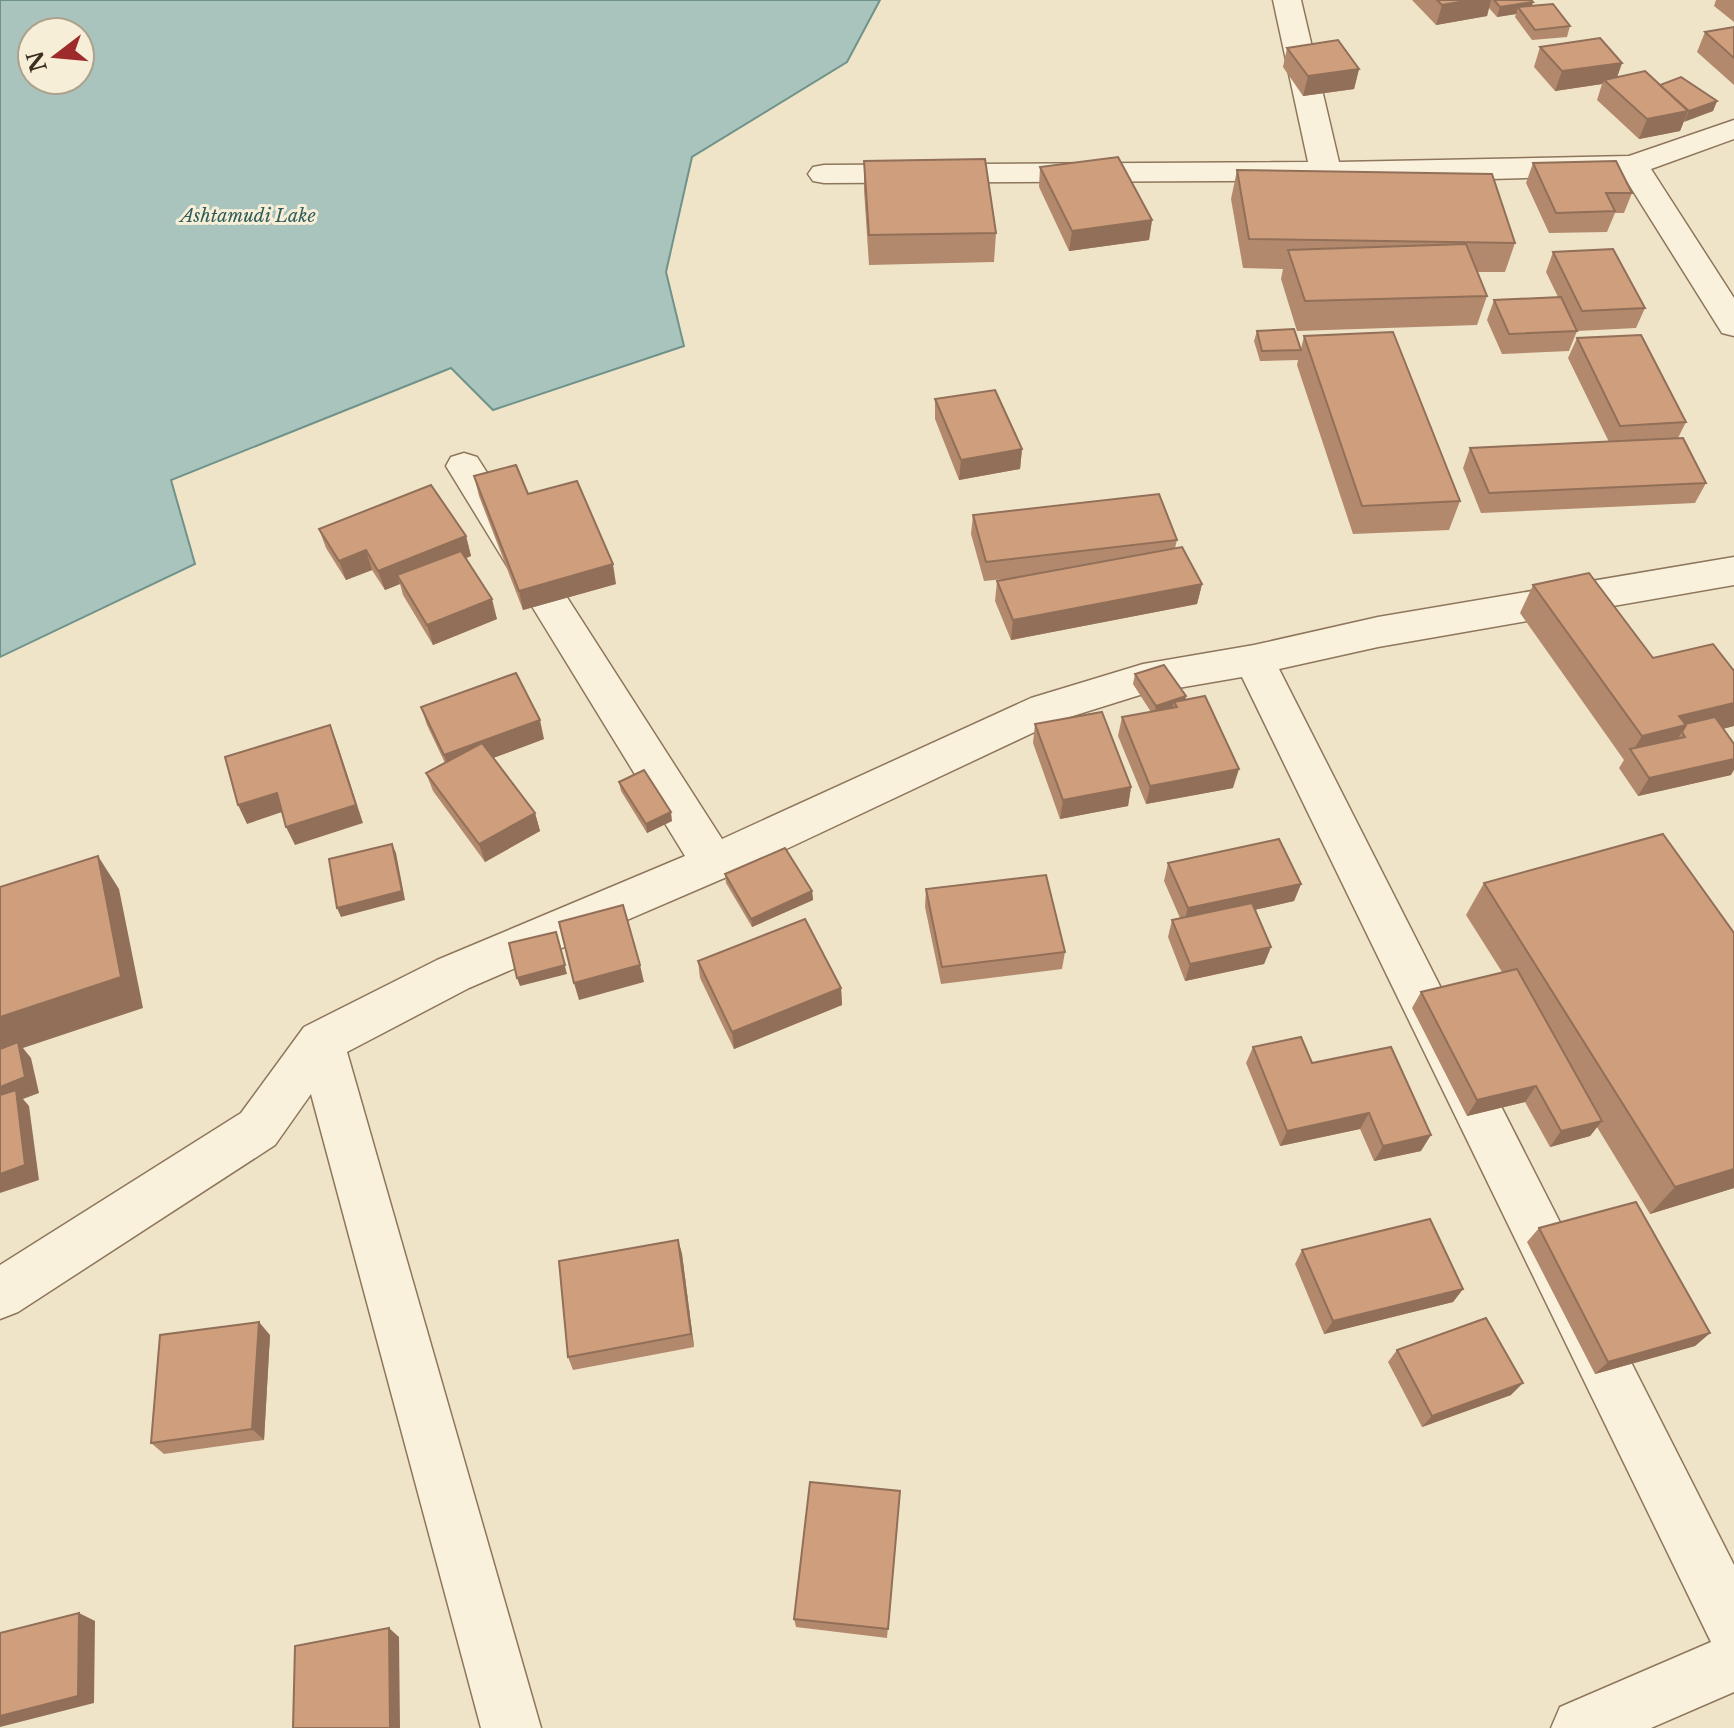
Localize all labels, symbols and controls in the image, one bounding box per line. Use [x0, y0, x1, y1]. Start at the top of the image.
north arrow [16, 16, 96, 96]
text: N [21, 47, 53, 75]
water label: Ashtamudi Lake [178, 205, 316, 227]

